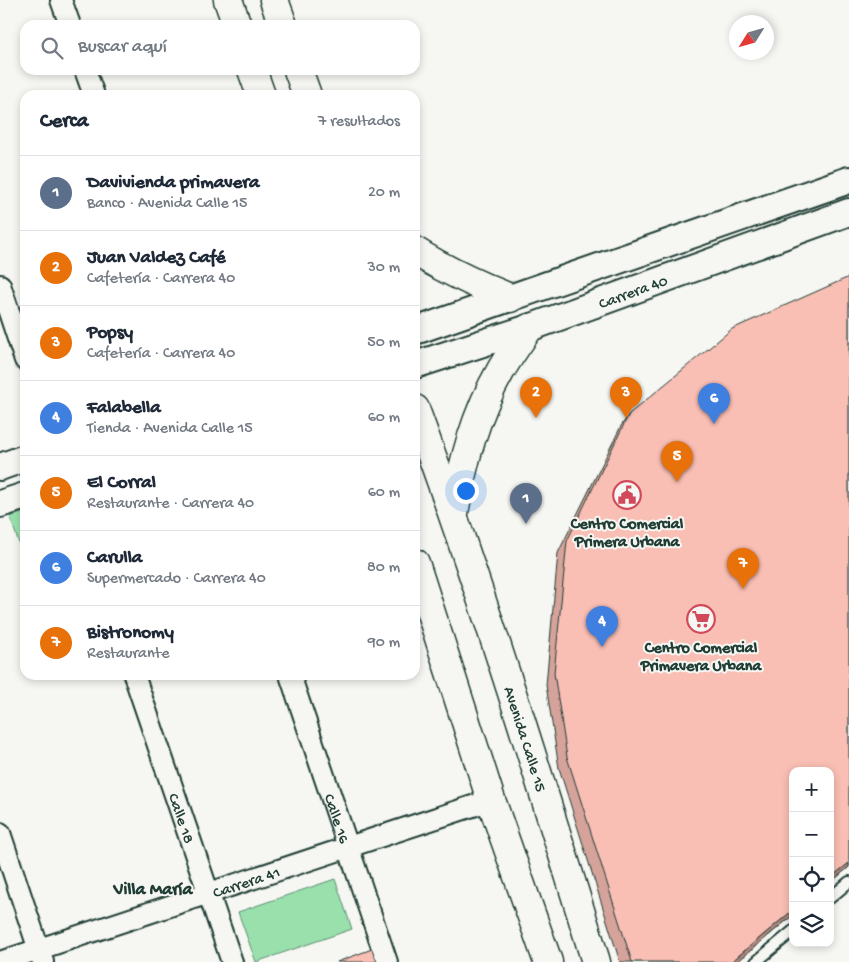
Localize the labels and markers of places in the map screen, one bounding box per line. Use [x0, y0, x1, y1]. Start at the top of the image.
pin: 2 [520, 377, 552, 418]
pin: 3 [610, 377, 642, 418]
pin: 6 [698, 383, 730, 424]
pin: 5 [661, 441, 693, 482]
public building icon: Centro Comercial Primera Urbana [612, 480, 642, 510]
pin: 1 [510, 483, 542, 524]
place label: Centro Comercial Primera Urbana [570, 516, 684, 553]
pin: 7 [727, 548, 759, 589]
supermarket icon: Centro Comercial Primavera Urbana [686, 604, 716, 634]
pin: 4 [586, 606, 618, 647]
place label: Centro Comercial Primavera Urbana [640, 640, 762, 677]

